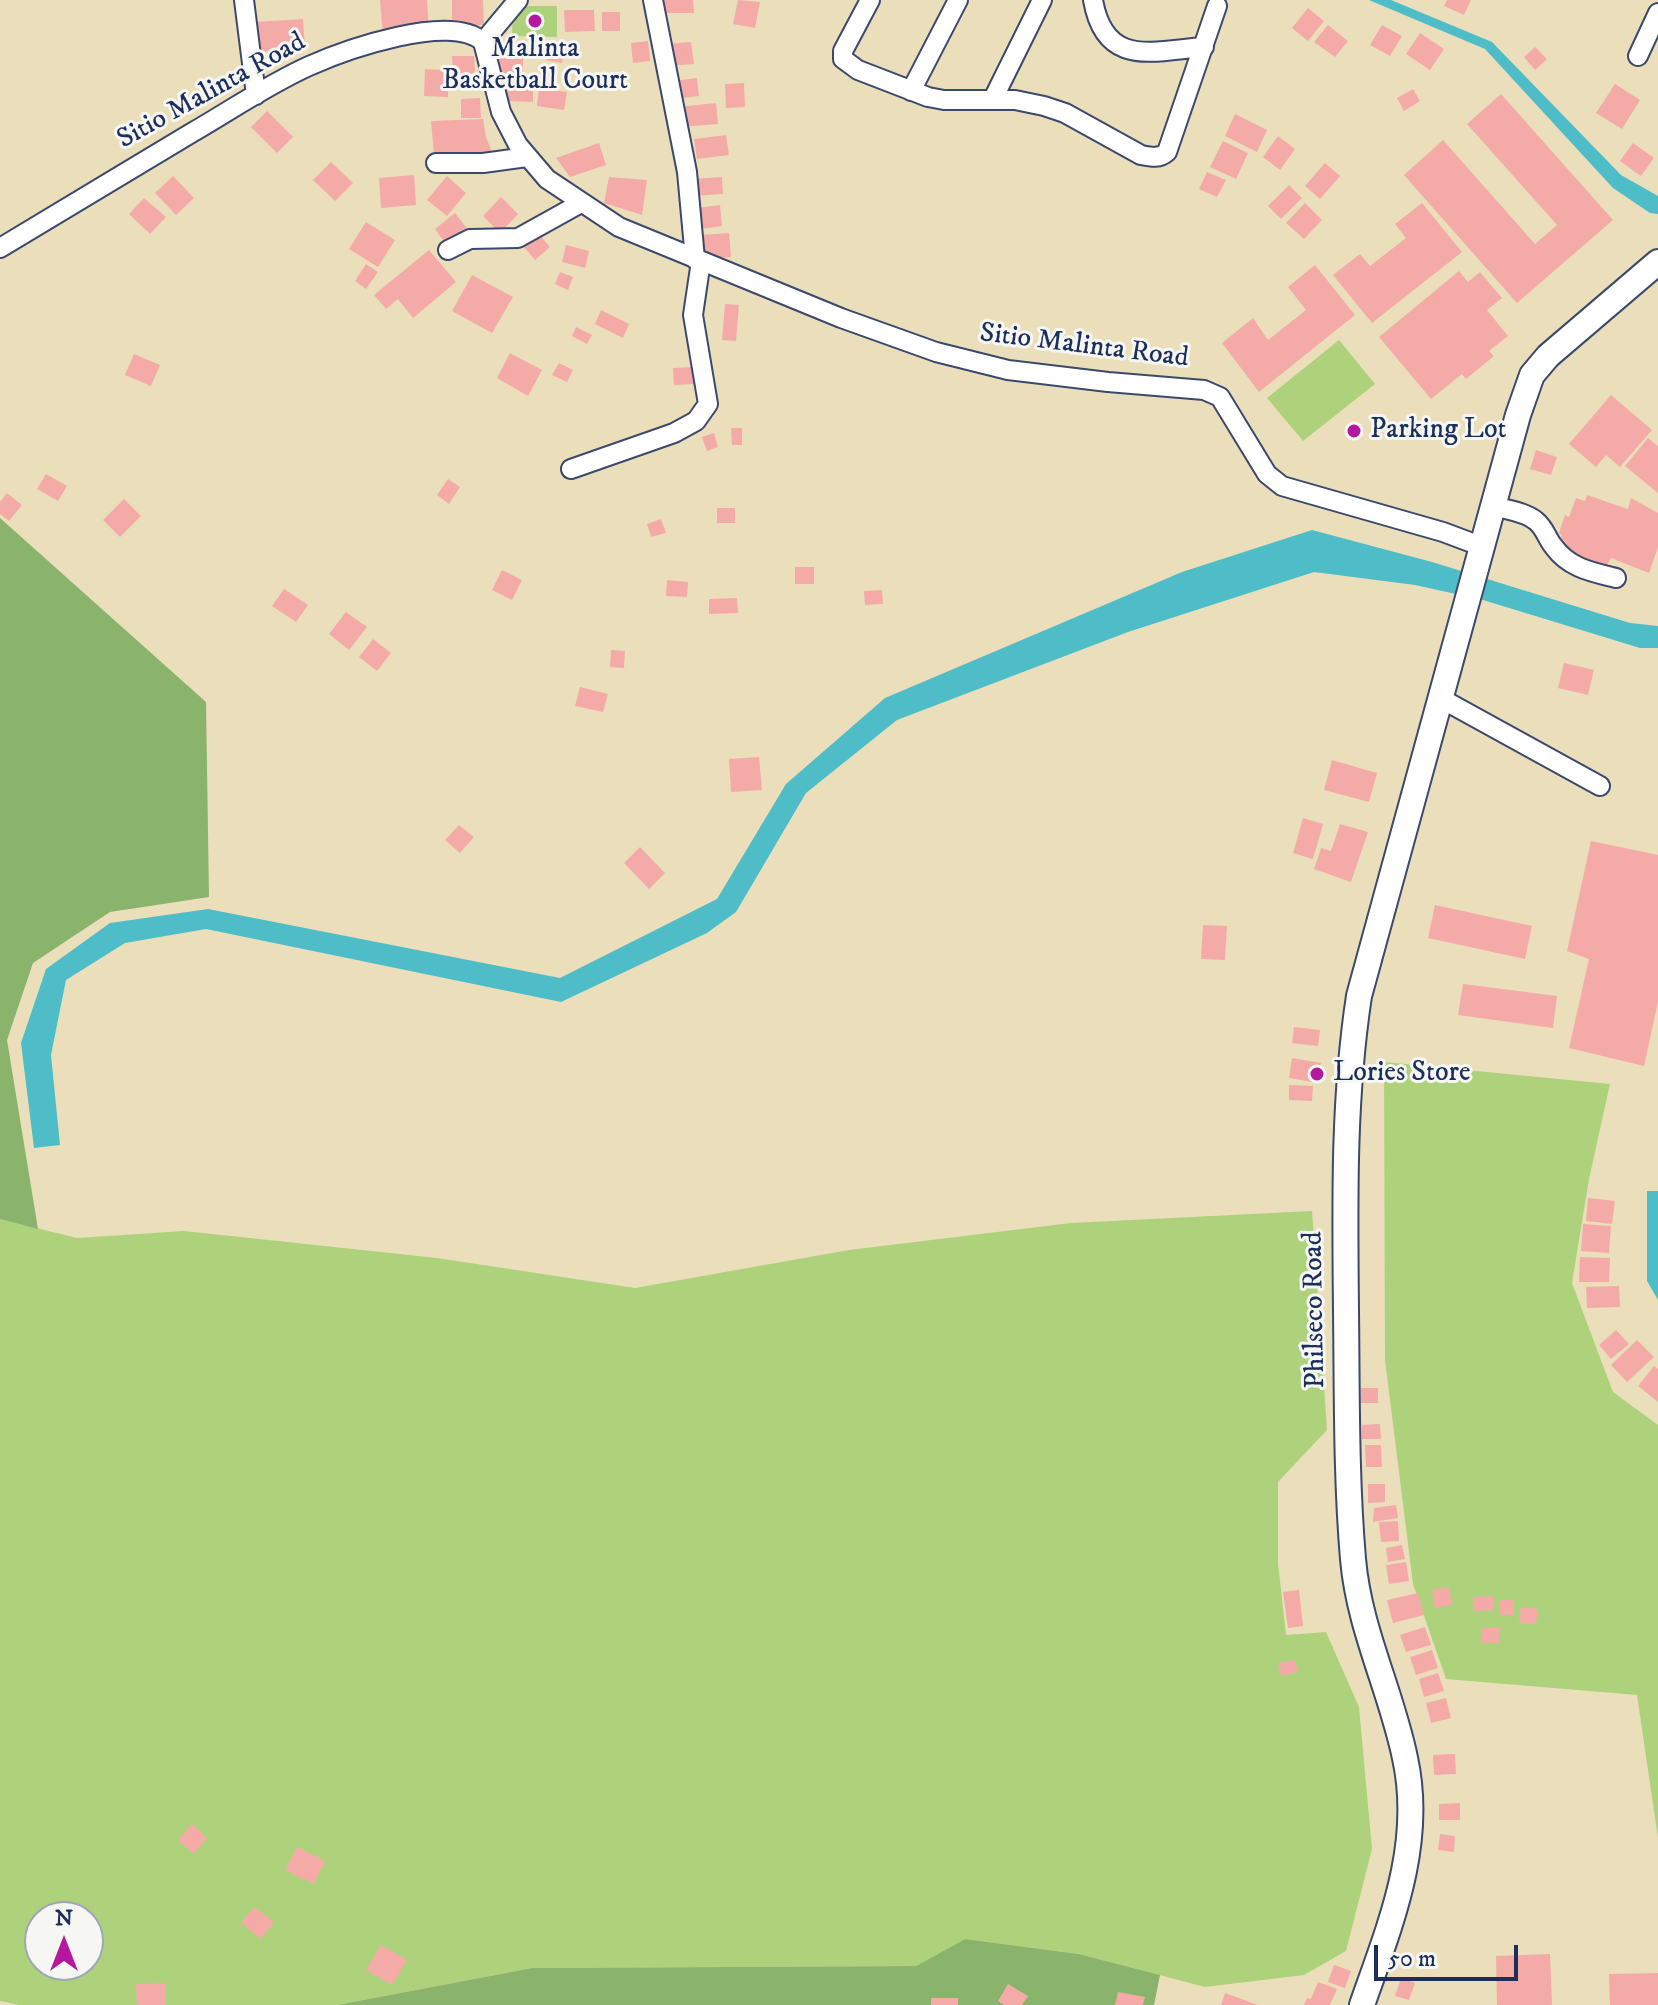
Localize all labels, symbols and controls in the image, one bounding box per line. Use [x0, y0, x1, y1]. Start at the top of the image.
marker: Malinta Basketball Court [526, 12, 544, 30]
street label: Sitio Malinta Road [112, 26, 312, 158]
place label: Malinta Basketball Court [442, 33, 628, 99]
street label: Sitio Malinta Road [978, 318, 1190, 376]
place label: Parking Lot [1370, 414, 1507, 448]
marker: Parking Lot [1345, 422, 1363, 440]
place label: Lories Store [1333, 1057, 1470, 1091]
marker: Lories Store [1308, 1065, 1326, 1083]
street label: Philseco Road [1298, 1231, 1334, 1389]
north arrow [24, 1901, 104, 1981]
text: N [55, 1905, 73, 1932]
scale bar [1378, 1929, 1522, 1979]
text: 50 m [1388, 1944, 1436, 1974]

